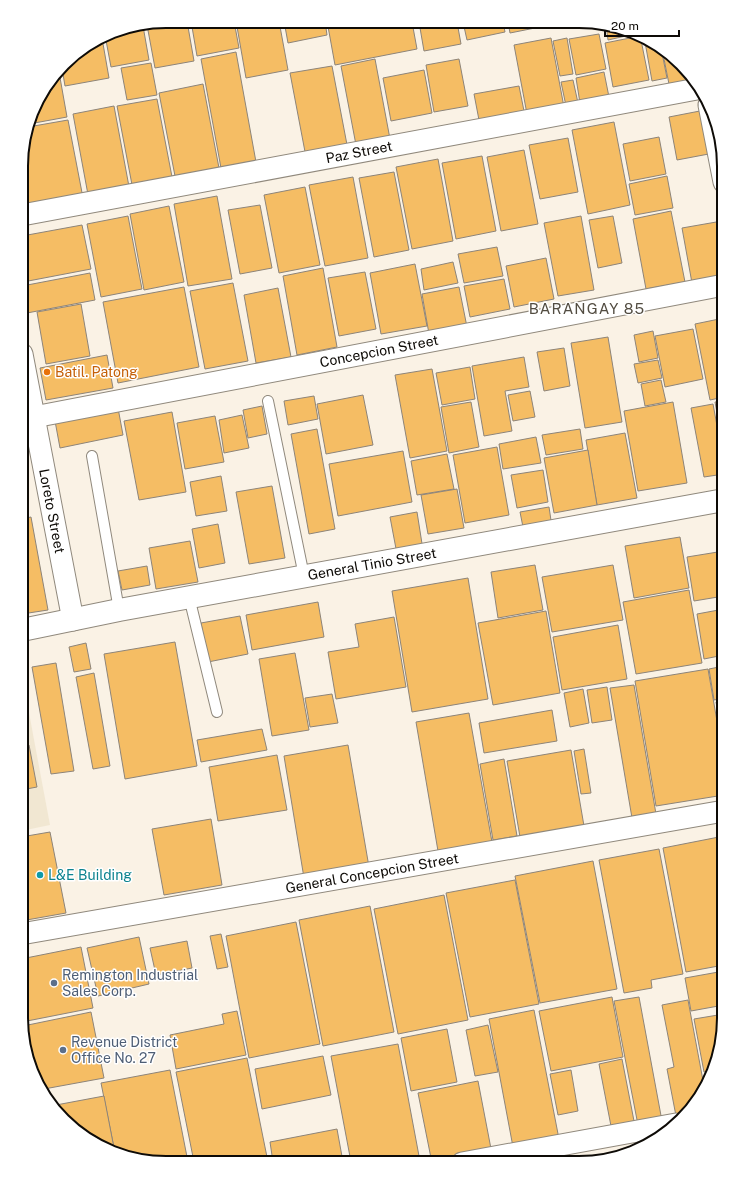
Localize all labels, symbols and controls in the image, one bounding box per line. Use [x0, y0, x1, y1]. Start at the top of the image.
scale bar [605, 12, 679, 38]
text: 20 m [611, 19, 639, 33]
street label: Paz Street [324, 138, 394, 166]
district label: BARANGAY 85 [529, 300, 645, 317]
street label: Concepcion Street [318, 332, 440, 370]
place label: Batil. Patong [55, 364, 138, 380]
marker: Batil. Patong [42, 367, 52, 377]
street label: Loreto Street [36, 467, 68, 555]
street label: General Tinio Street [306, 545, 438, 583]
street label: General Concepcion Street [284, 850, 460, 896]
place label: L&E Building [48, 867, 132, 883]
marker: L&E Building [35, 870, 45, 880]
place label: Remington Industrial Sales Corp. [62, 967, 198, 999]
marker: Remington Industrial Sales Corp. [49, 978, 59, 988]
place label: Revenue District Office No. 27 [71, 1034, 178, 1066]
marker: Revenue District Office No. 27 [58, 1045, 68, 1055]

